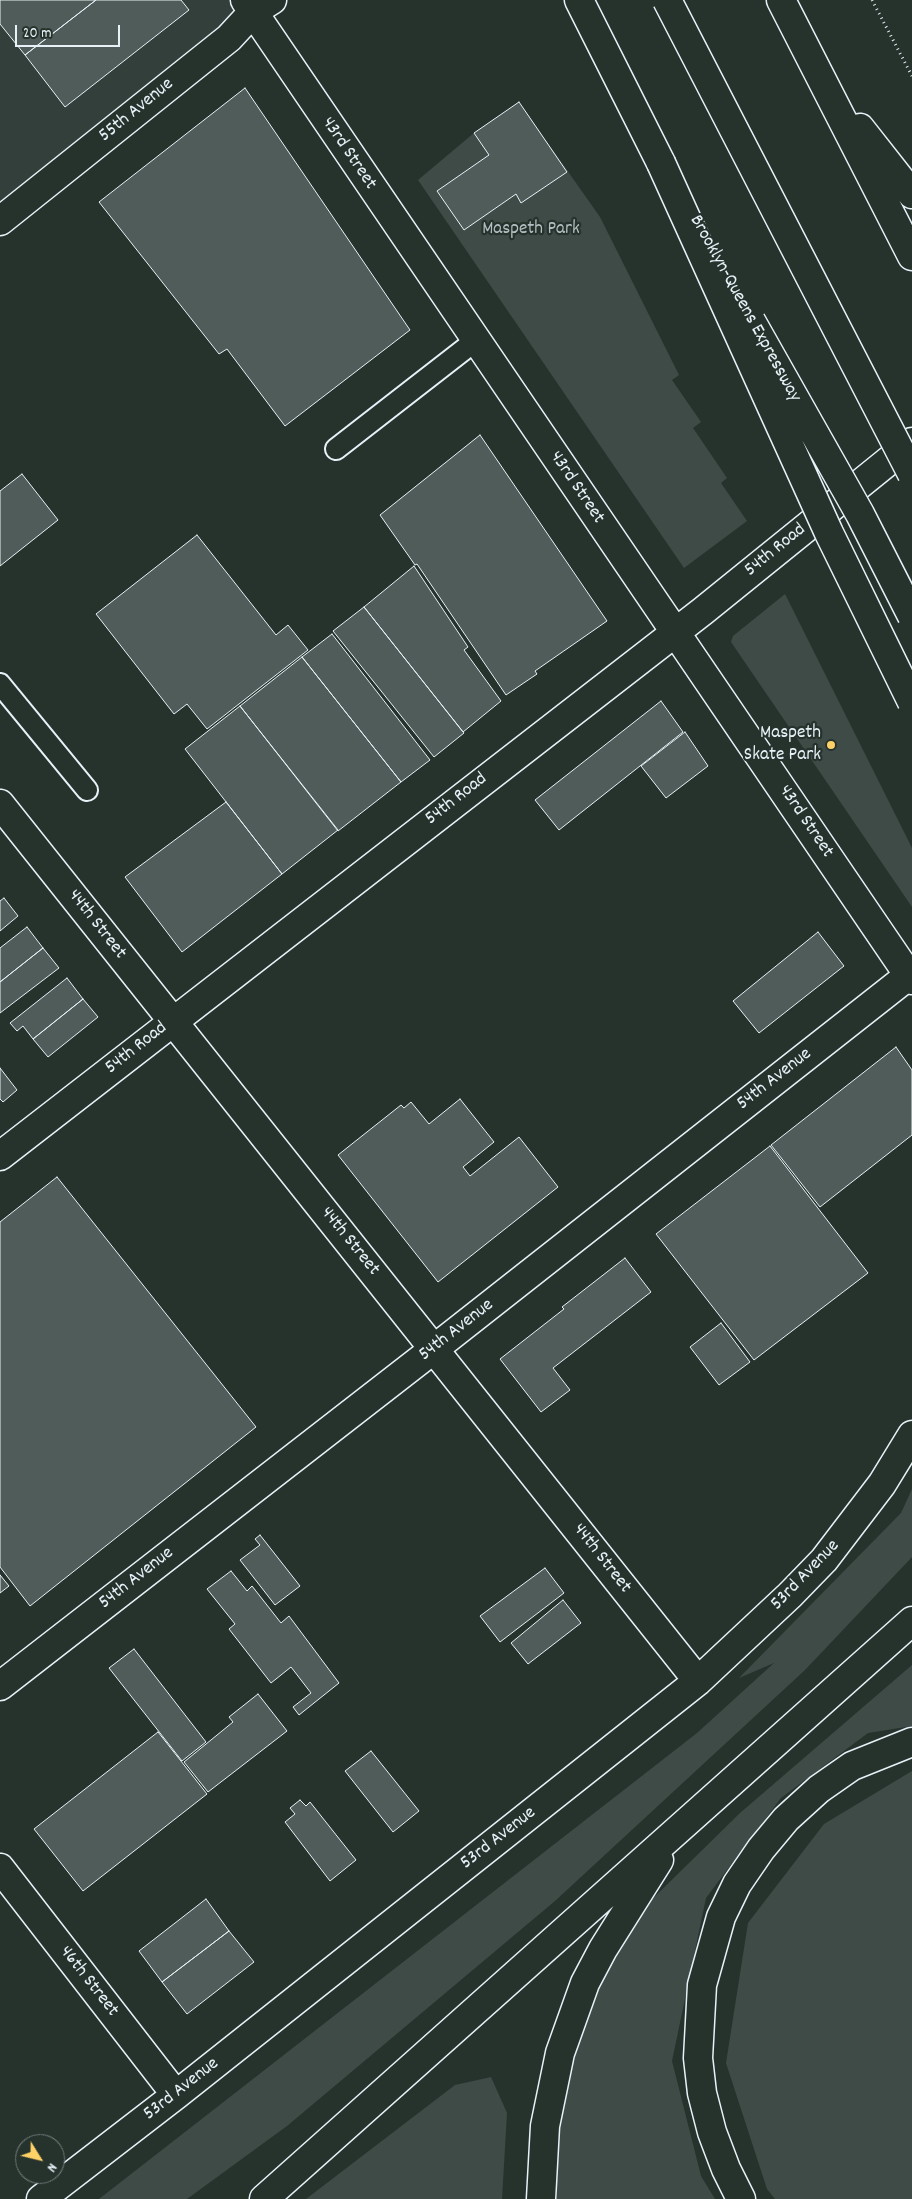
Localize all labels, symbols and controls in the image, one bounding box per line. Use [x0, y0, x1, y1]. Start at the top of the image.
scale bar [18, 15, 122, 47]
text: 20 m [23, 23, 51, 45]
street label: 55th Avenue [95, 74, 179, 148]
street label: 43rd Street [315, 113, 381, 195]
street label: Brooklyn-Queens Expressway [683, 212, 805, 406]
park label: Maspeth Park [482, 219, 580, 241]
street label: 43rd Street [543, 447, 609, 529]
street label: 54th Road [741, 519, 811, 583]
place label: Maspeth Skate Park [744, 723, 821, 767]
marker: Maspeth Skate Park [825, 739, 837, 751]
street label: 54th Road [422, 769, 492, 831]
street label: 43rd Street [772, 781, 838, 863]
street label: 44th Street [62, 886, 130, 964]
street label: 54th Road [102, 1018, 172, 1080]
street label: 54th Avenue [733, 1044, 817, 1116]
street label: 44th Street [314, 1203, 384, 1281]
street label: 54th Avenue [415, 1295, 499, 1367]
street label: 44th Street [567, 1520, 635, 1598]
street label: 53rd Avenue [767, 1536, 845, 1616]
street label: 54th Avenue [95, 1543, 179, 1615]
street label: 53rd Avenue [457, 1802, 541, 1876]
street label: 46th Street [53, 1942, 123, 2022]
street label: 53rd Avenue [140, 2053, 224, 2127]
north arrow [15, 2134, 65, 2184]
text: N [41, 2159, 61, 2176]

